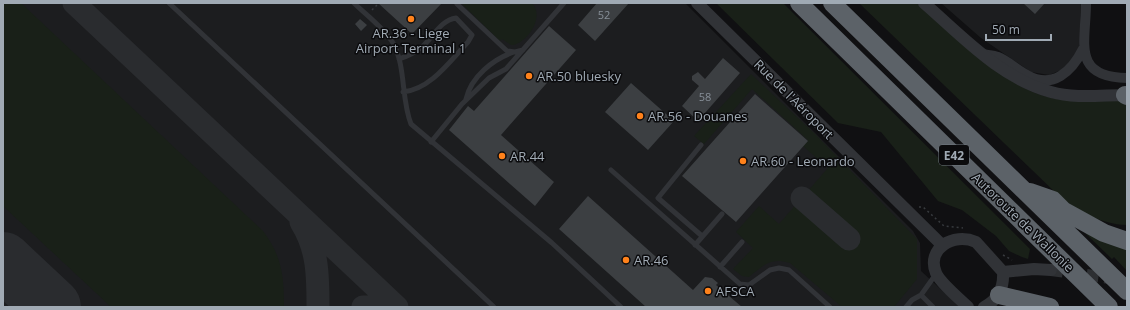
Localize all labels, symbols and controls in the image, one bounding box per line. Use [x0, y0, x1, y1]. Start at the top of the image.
house number: 52 [598, 7, 610, 22]
marker: AR.36 - Liege Airport Terminal 1 [406, 14, 416, 24]
scale bar [986, 16, 1051, 42]
text: 50 m [992, 21, 1020, 38]
place label: AR.36 - Liege Airport Terminal 1 [356, 24, 466, 57]
street label: Rue de l'Aéroport [750, 55, 838, 143]
place label: AR.50 bluesky [537, 67, 621, 85]
marker: AR.50 bluesky [524, 71, 534, 81]
house number: 58 [699, 89, 711, 104]
place label: AR.56 - Douanes [648, 107, 747, 125]
marker: AR.56 - Douanes [635, 111, 645, 121]
road number: E42 [939, 145, 969, 165]
place label: AR.44 [510, 147, 545, 165]
marker: AR.44 [497, 151, 507, 161]
place label: AR.60 - Leonardo [751, 152, 855, 170]
marker: AR.60 - Leonardo [738, 156, 748, 166]
street label: Autoroute de Wallonie [968, 168, 1078, 276]
place label: AR.46 [634, 251, 669, 269]
marker: AR.46 [621, 255, 631, 265]
place label: AFSCA [716, 282, 755, 300]
marker: AFSCA [703, 286, 713, 296]

